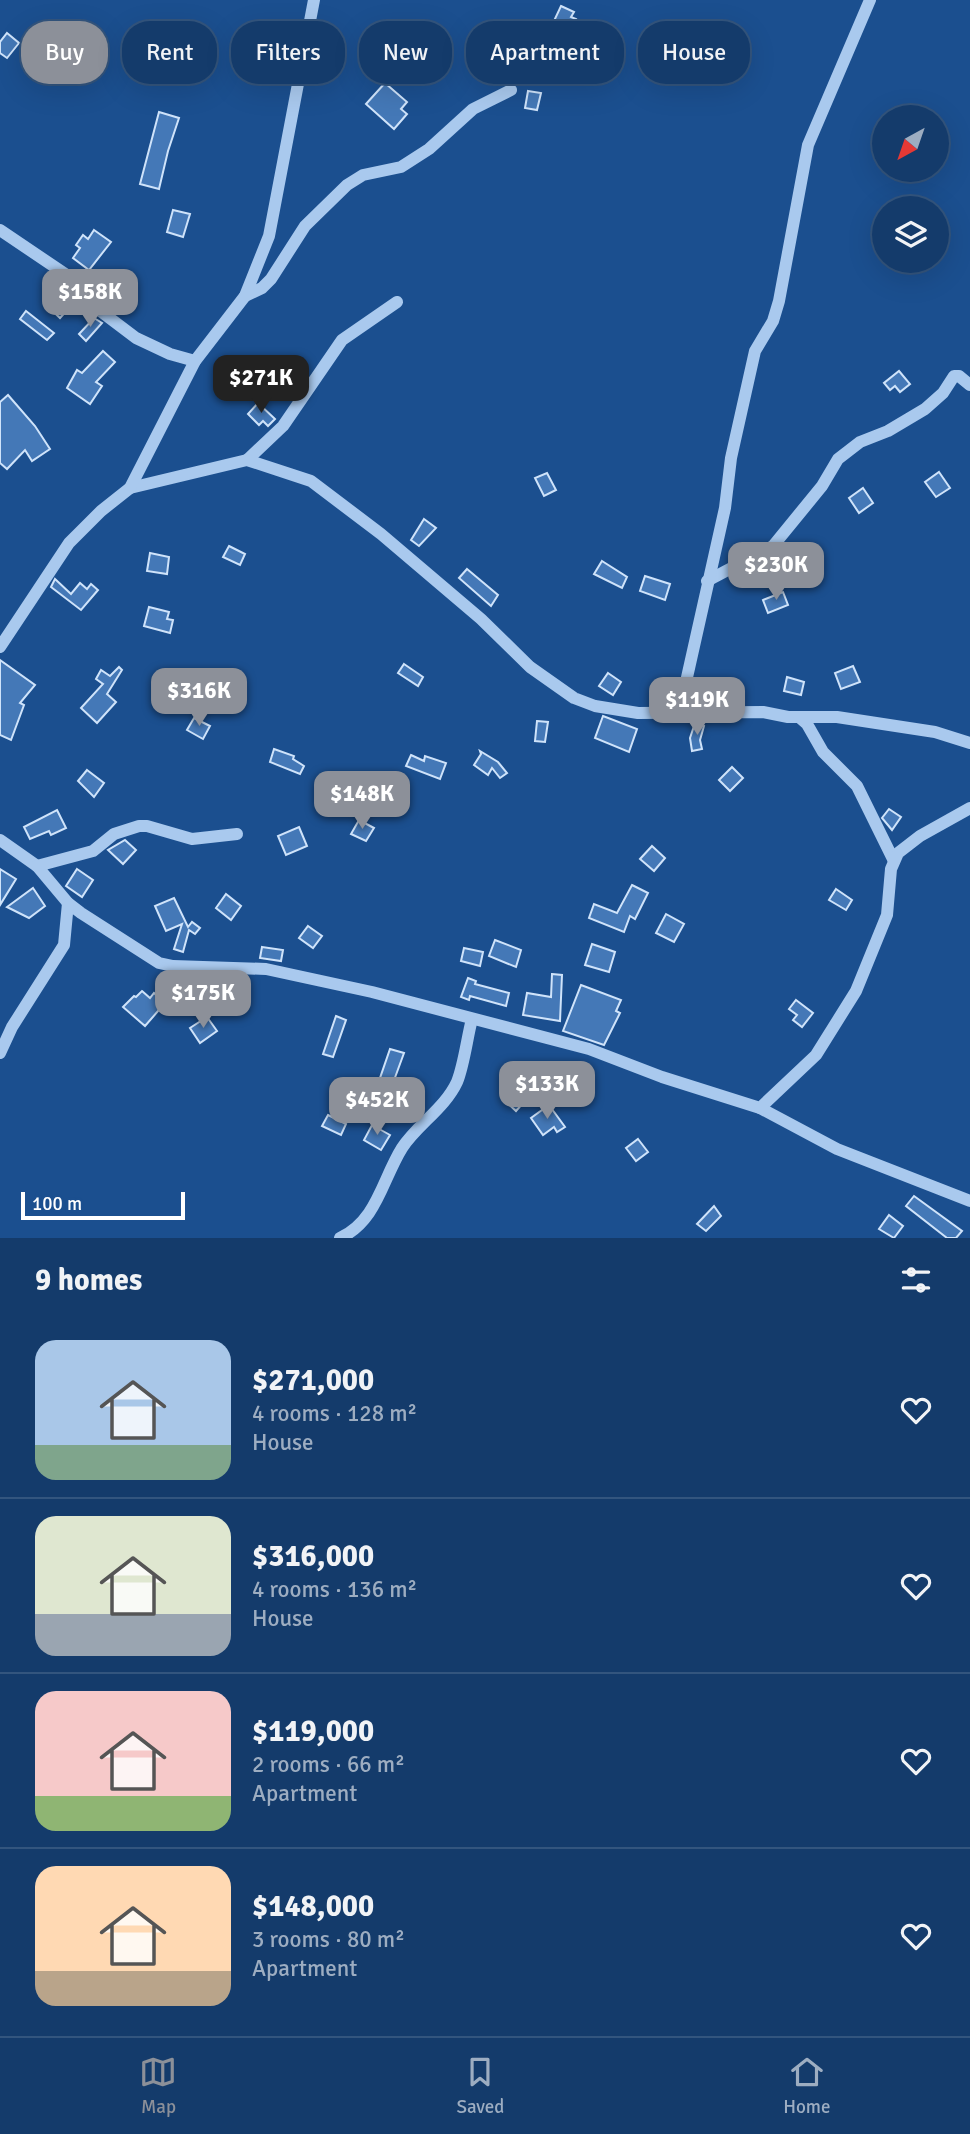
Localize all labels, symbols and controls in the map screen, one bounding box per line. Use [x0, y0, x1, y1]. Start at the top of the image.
chip: Buy [21, 21, 108, 84]
chip: Rent [122, 21, 217, 84]
chip: Filters [231, 21, 345, 84]
chip: New [359, 21, 452, 84]
chip: Apartment [466, 21, 624, 84]
chip: House [638, 21, 750, 84]
north arrow [872, 105, 948, 182]
map controls [872, 105, 949, 273]
button: layers [872, 196, 949, 273]
pin: $158K [41, 270, 139, 329]
text: $158K [58, 277, 122, 306]
pin: $271K [212, 356, 310, 415]
text: $271K [229, 363, 293, 392]
pin: $230K [727, 542, 825, 602]
text: $230K [744, 550, 808, 579]
pin: $316K [150, 668, 248, 728]
text: $316K [167, 676, 231, 705]
pin: $119K [648, 678, 746, 737]
text: $119K [665, 685, 729, 714]
pin: $148K [313, 772, 411, 831]
text: $148K [330, 779, 394, 808]
pin: $175K [154, 970, 252, 1030]
text: $175K [171, 978, 235, 1007]
pin: $133K [498, 1062, 596, 1121]
text: $133K [515, 1069, 579, 1098]
pin: $452K [328, 1078, 426, 1137]
text: $452K [345, 1085, 409, 1114]
scale bar [21, 1189, 186, 1221]
text: 100 m [32, 1192, 82, 1216]
icon: filters [897, 1261, 935, 1299]
text: 9 homes [35, 1262, 142, 1299]
text: $271,000 [252, 1362, 374, 1399]
icon: home [91, 1368, 175, 1452]
icon: heart [897, 1391, 935, 1429]
text: 4 rooms · 128 m² [252, 1399, 417, 1428]
text: House [252, 1428, 314, 1457]
text: $316,000 [252, 1538, 374, 1575]
icon: home [91, 1544, 175, 1628]
icon: heart [897, 1567, 935, 1605]
text: 4 rooms · 136 m² [252, 1575, 417, 1604]
text: House [252, 1604, 314, 1633]
text: $119,000 [252, 1713, 374, 1750]
icon: home [91, 1719, 175, 1803]
icon: heart [897, 1742, 935, 1780]
text: 2 rooms · 66 m² [252, 1750, 405, 1779]
text: Apartment [252, 1779, 357, 1808]
text: $148,000 [252, 1888, 374, 1925]
icon: home [91, 1894, 175, 1978]
icon: heart [897, 1917, 935, 1955]
text: 3 rooms · 80 m² [252, 1925, 405, 1954]
text: Apartment [252, 1954, 357, 1983]
tab: Map [139, 2053, 177, 2119]
tab: Saved [456, 2053, 504, 2119]
tab: Home [783, 2053, 831, 2119]

